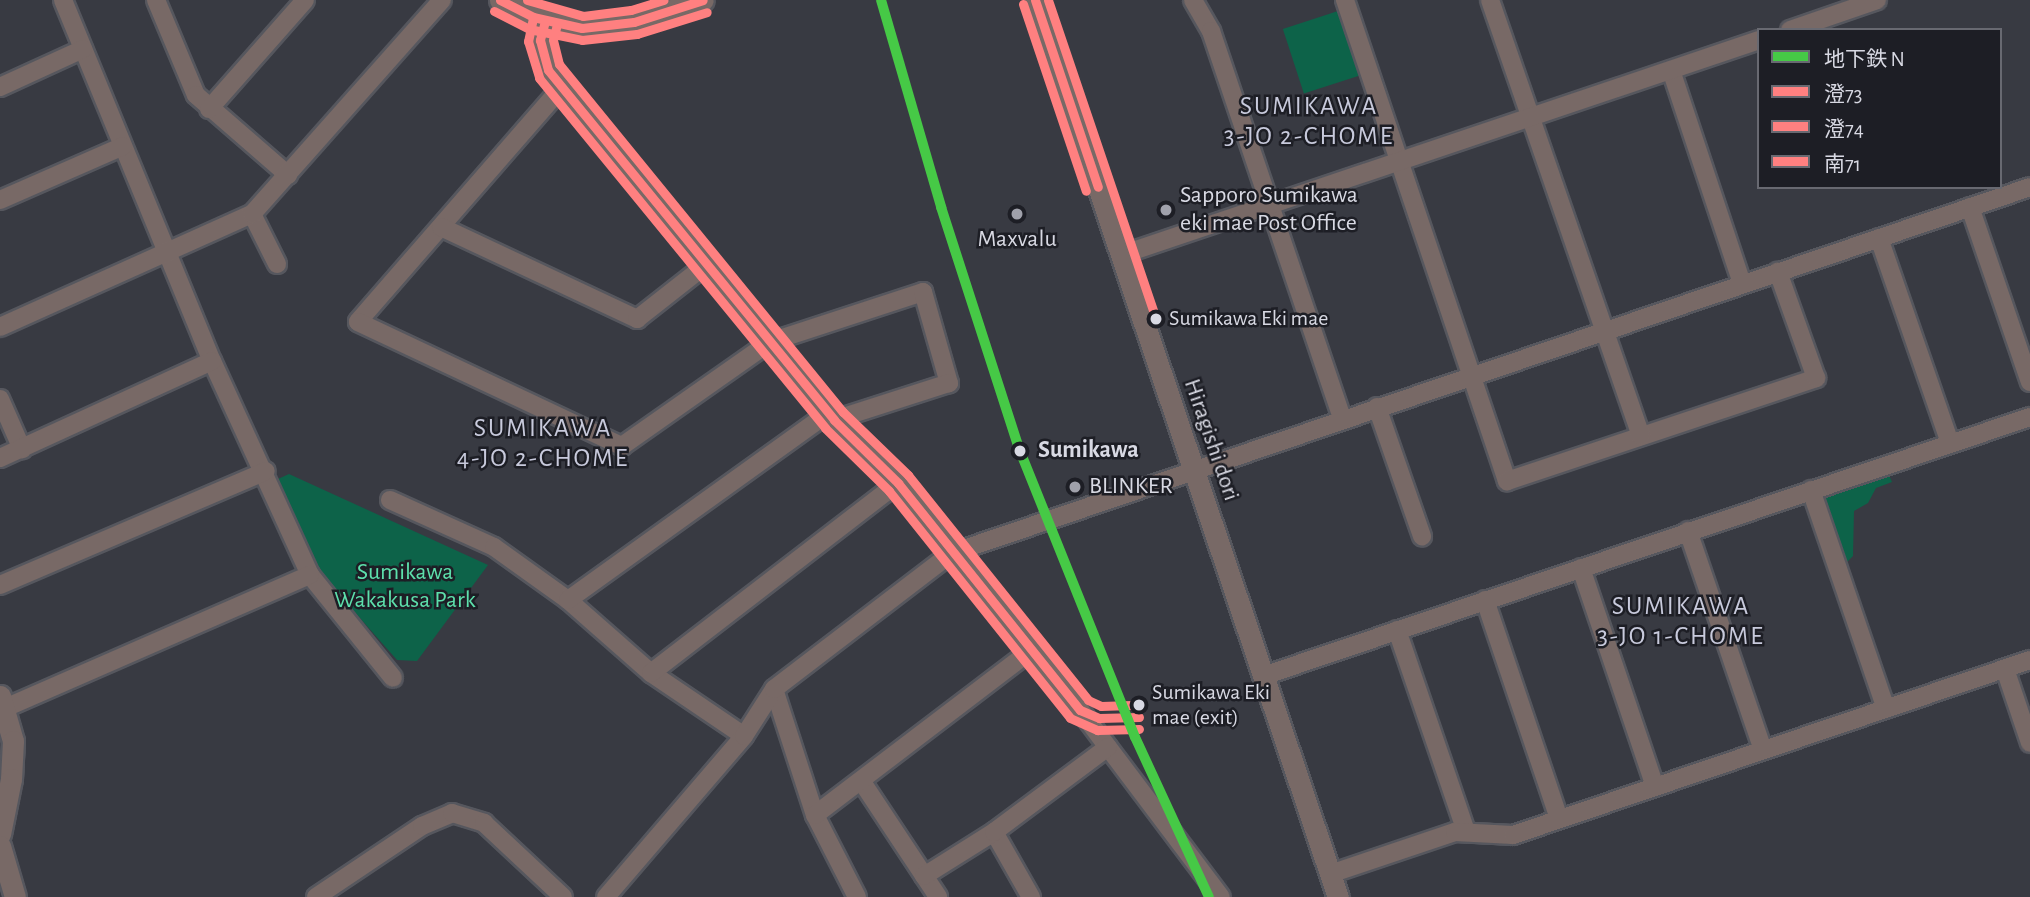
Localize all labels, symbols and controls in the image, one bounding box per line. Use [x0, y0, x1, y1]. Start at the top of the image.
legend [1757, 28, 2002, 189]
text: 地下鉄 N [1824, 49, 1905, 70]
text: 澄73 [1824, 84, 1862, 105]
district label: SUMIKAWA 3-JO 2-CHOME [1225, 91, 1393, 152]
text: 澄74 [1824, 119, 1864, 140]
text: 南71 [1824, 154, 1861, 175]
place label: Sapporo Sumikawa eki mae Post Office [1180, 182, 1358, 238]
marker: Sapporo Sumikawa eki mae Post Office [1158, 202, 1174, 218]
marker: Maxvalu [1009, 206, 1025, 222]
place label: Maxvalu [977, 226, 1057, 254]
place label: Sumikawa Eki mae [1169, 306, 1328, 332]
marker: Sumikawa Eki mae [1149, 312, 1163, 326]
street label: Hiragishi dori [1177, 375, 1245, 505]
district label: SUMIKAWA 4-JO 2-CHOME [458, 413, 628, 474]
place label: Sumikawa [1038, 437, 1139, 465]
marker: Sumikawa [1009, 440, 1031, 462]
place label: BLINKER [1089, 473, 1173, 501]
marker: BLINKER [1067, 479, 1083, 495]
park label: Sumikawa Wakakusa Park [334, 559, 476, 615]
district label: SUMIKAWA 3-JO 1-CHOME [1599, 591, 1763, 652]
place label: Sumikawa Eki mae (exit) [1152, 679, 1270, 730]
marker: Sumikawa Eki mae (exit) [1132, 698, 1146, 712]

